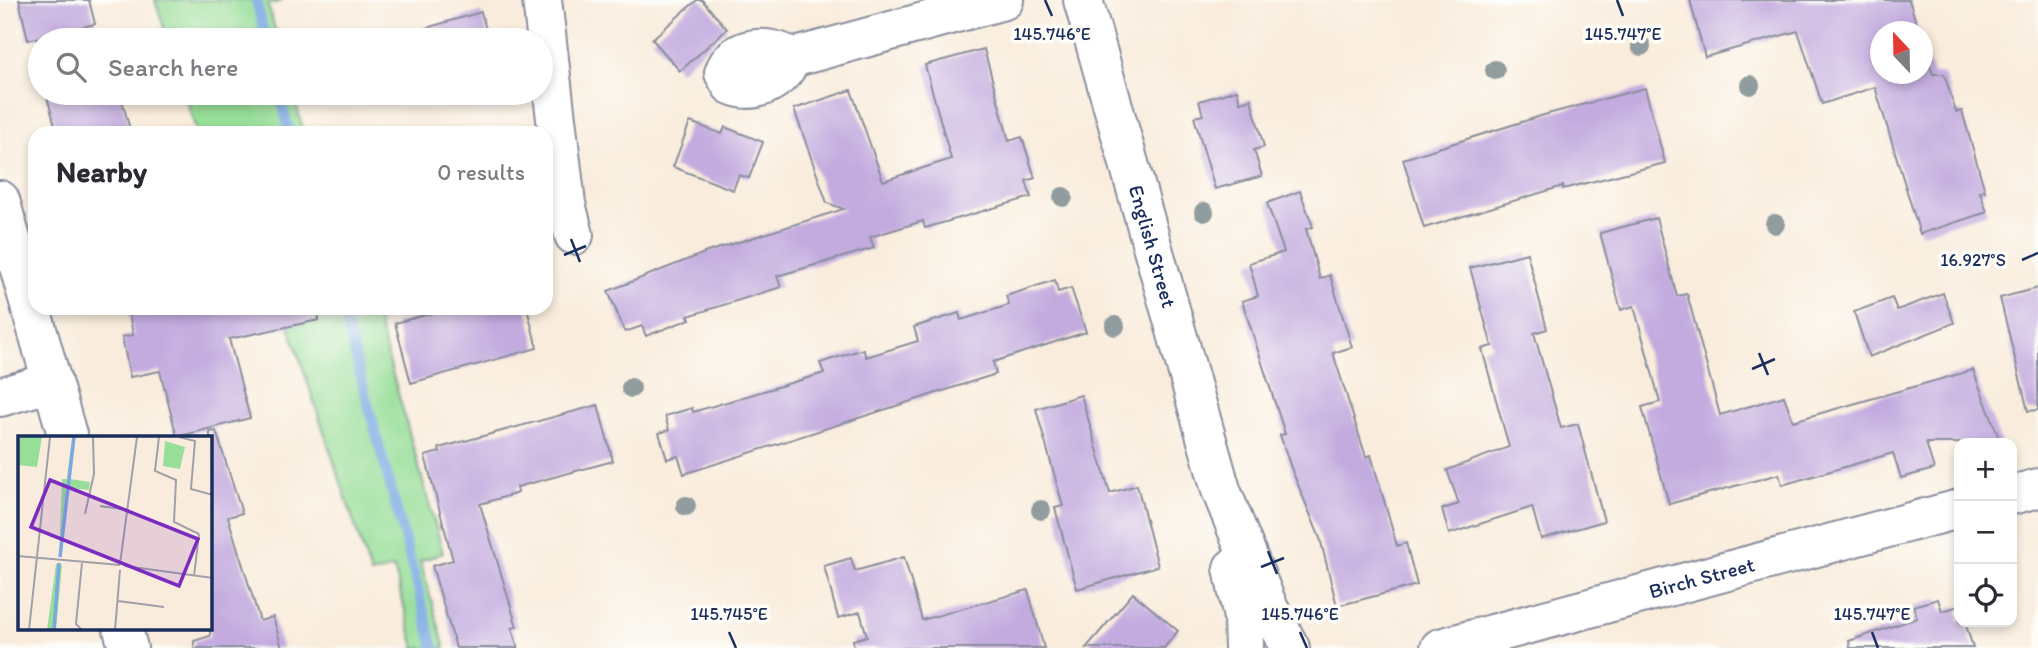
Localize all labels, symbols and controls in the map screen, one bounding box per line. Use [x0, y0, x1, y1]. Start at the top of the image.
north arrow [1870, 21, 1933, 84]
text: 145.746°E [1013, 23, 1091, 45]
text: 145.747°E [1585, 23, 1662, 45]
search box [28, 28, 553, 105]
icon: search [52, 48, 90, 86]
text: Search here [108, 51, 238, 83]
text: Nearby [56, 153, 147, 190]
text: 0 results [437, 158, 525, 186]
street label: English Street [1124, 182, 1182, 311]
text: 16.927°S [1940, 249, 2006, 271]
inset map [18, 436, 212, 630]
map controls [1954, 438, 2017, 627]
button: + [1954, 438, 2017, 501]
button: − [1954, 501, 2017, 564]
street label: Birch Street [1646, 551, 1757, 603]
button: locate [1954, 564, 2017, 627]
text: 145.745°E [690, 603, 768, 625]
text: 145.746°E [1261, 603, 1339, 625]
text: 145.747°E [1834, 603, 1911, 625]

